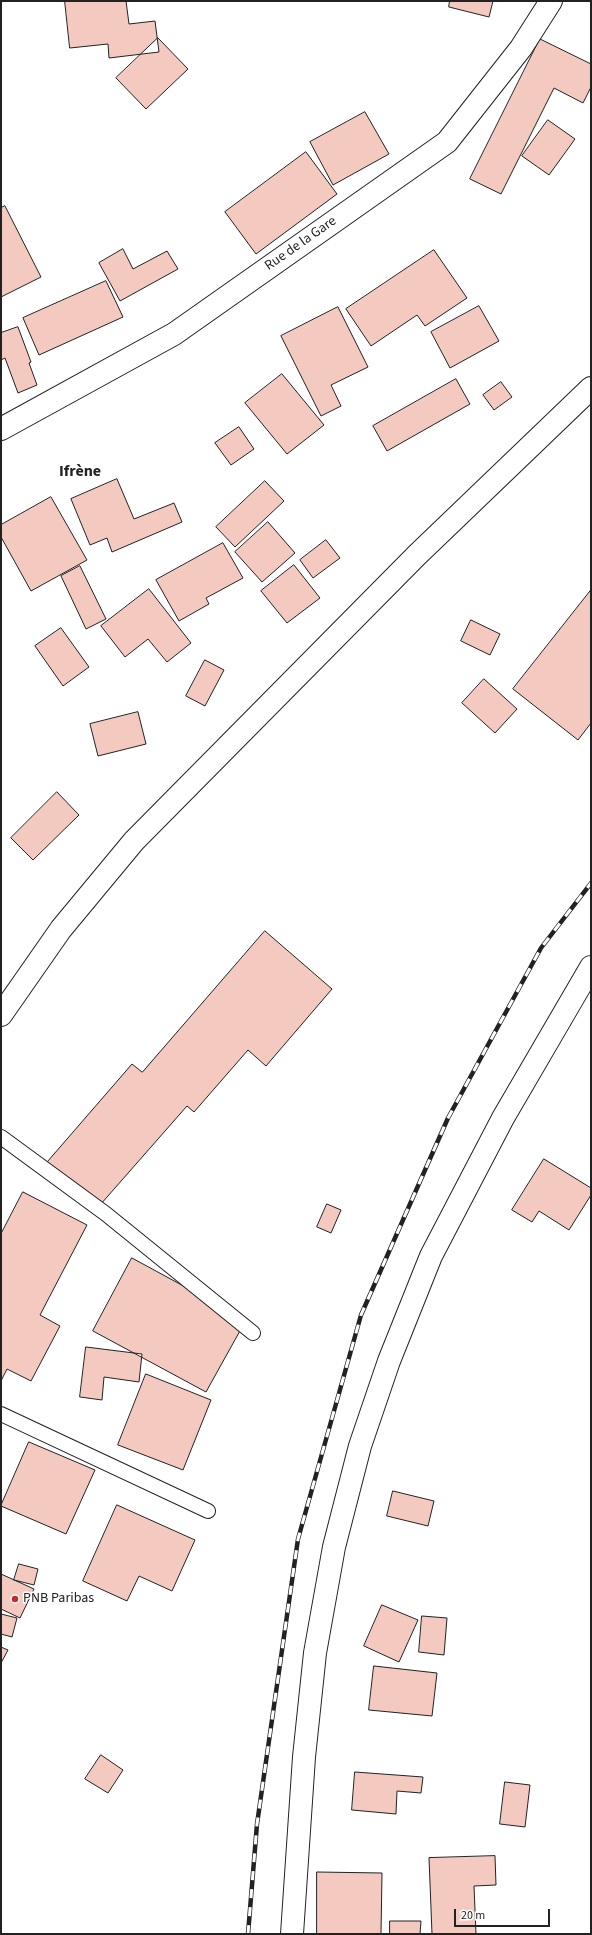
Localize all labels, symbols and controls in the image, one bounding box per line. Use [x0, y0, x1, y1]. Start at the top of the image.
street label: Rue de la Gare [262, 213, 340, 275]
district label: Ifrène [59, 462, 101, 482]
place label: PNB Paribas [23, 1591, 94, 1607]
marker: PNB Paribas [10, 1594, 20, 1604]
scale bar [456, 1901, 552, 1927]
text: 20 m [461, 1907, 485, 1924]

